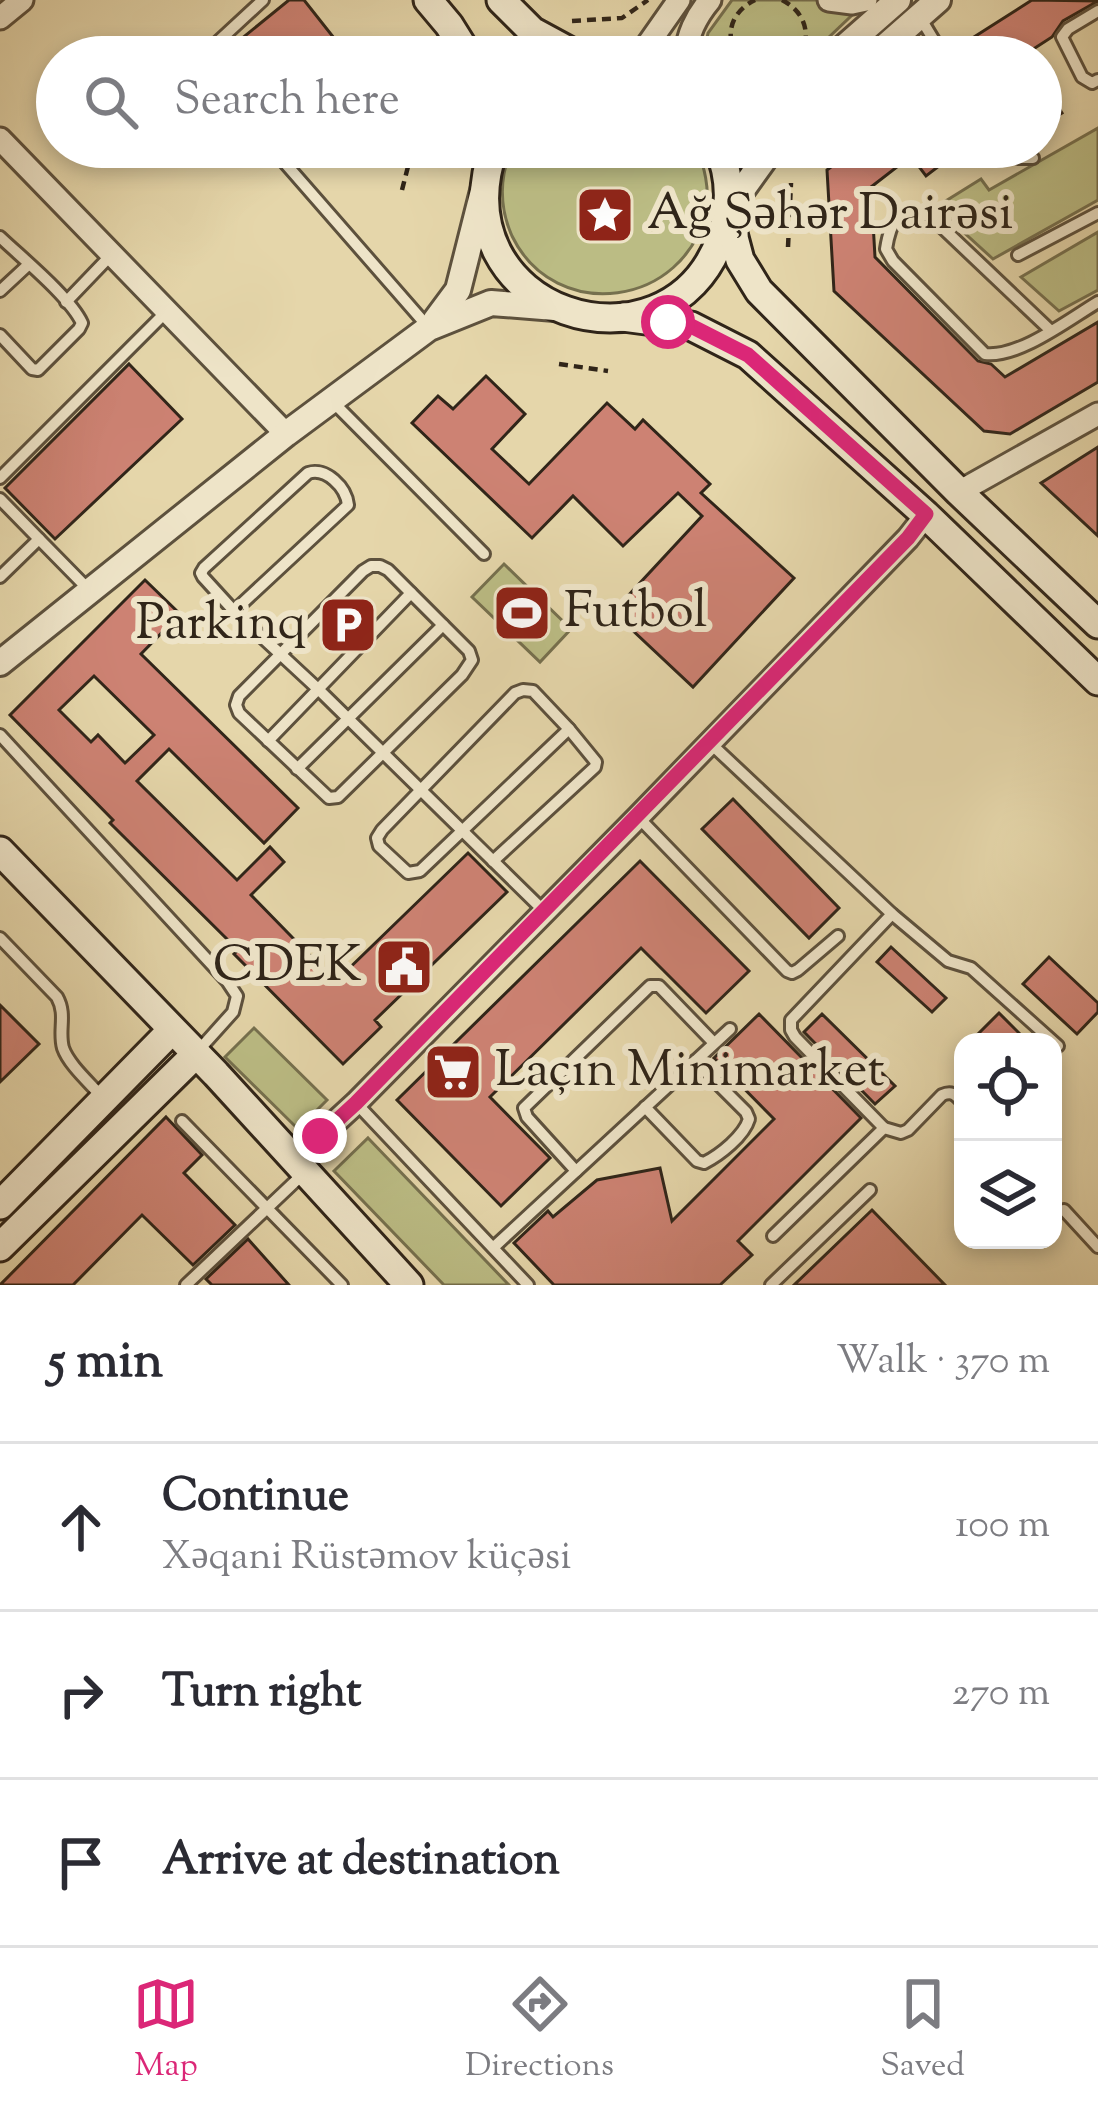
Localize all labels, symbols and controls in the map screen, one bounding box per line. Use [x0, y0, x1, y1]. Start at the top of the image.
search box [36, 36, 1062, 168]
icon: search [78, 69, 144, 135]
text: Search here [174, 70, 400, 135]
place label: Ağ Şəhər Dairəsi [647, 179, 1013, 252]
place icon: Ağ Şəhər Dairəsi [574, 184, 636, 246]
route start [641, 295, 695, 349]
place label: Futbol [564, 577, 708, 650]
sports icon: Futbol [491, 582, 553, 644]
place label: Parkinq [136, 589, 306, 662]
parking icon: Parkinq [317, 594, 379, 656]
place label: CDEK [213, 931, 362, 1004]
public building icon: CDEK [373, 936, 435, 998]
map controls [954, 1033, 1062, 1249]
button: locate [954, 1033, 1062, 1141]
place label: Laçın Minimarket [495, 1036, 885, 1109]
supermarket icon: Laçın Minimarket [422, 1041, 484, 1103]
route end [293, 1109, 347, 1163]
button: layers [954, 1141, 1062, 1249]
text: 5 min [48, 1327, 163, 1400]
text: Walk · 370 m [836, 1335, 1050, 1391]
text: Continue [162, 1466, 349, 1531]
icon: ahead [48, 1494, 114, 1560]
text: 100 m [955, 1499, 1050, 1555]
text: Xəqani Rüstəmov küçəsi [162, 1531, 571, 1587]
icon: right [48, 1662, 114, 1728]
text: Turn right [162, 1662, 361, 1727]
text: 270 m [952, 1667, 1050, 1723]
icon: arrive [48, 1830, 114, 1896]
text: Arrive at destination [162, 1830, 560, 1895]
tab: Map [133, 1971, 199, 2091]
tab: Directions [465, 1971, 614, 2091]
tab: Saved [880, 1971, 965, 2091]

